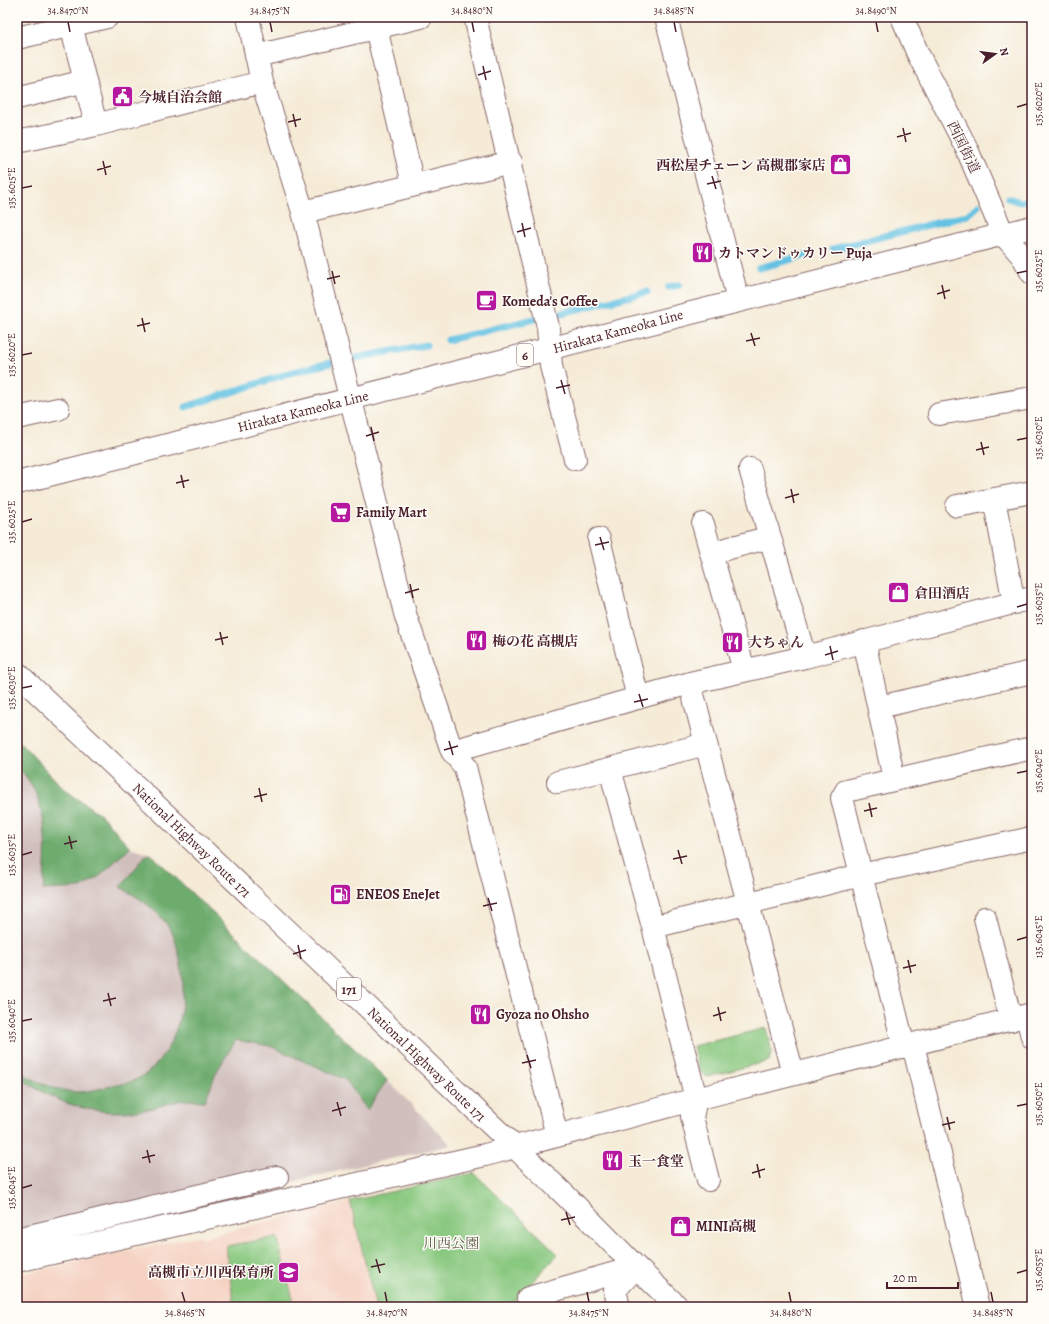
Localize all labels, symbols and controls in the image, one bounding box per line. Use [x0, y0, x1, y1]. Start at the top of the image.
text: 34.8470°N [48, 4, 88, 17]
text: 34.8475°N [250, 4, 290, 17]
text: 34.8480°N [451, 4, 493, 17]
text: 34.8485°N [654, 4, 694, 17]
text: 34.8490°N [855, 4, 897, 17]
north arrow [975, 34, 1015, 74]
text: N [996, 46, 1012, 57]
text: 135.6020°E [1032, 82, 1045, 126]
public building icon: 今城自治会館 [110, 84, 136, 110]
place label: 今城自治会館 [138, 88, 222, 107]
street label: 西国街道 [943, 118, 984, 177]
shop icon: 西松屋チェーン 高槻郡家店 [828, 152, 854, 178]
place label: 西松屋チェーン 高槻郡家店 [656, 156, 826, 175]
text: 135.6015°E [5, 167, 18, 209]
restaurant icon: カトマンドゥカリー Puja [690, 240, 716, 266]
place label: カトマンドゥカリー Puja [718, 244, 873, 263]
text: 135.6025°E [1032, 249, 1045, 292]
cafe icon: Komeda's Coffee [474, 288, 500, 314]
place label: Komeda's Coffee [502, 292, 599, 311]
street label: Hirakata Kameoka Line [551, 305, 685, 358]
text: 135.6020°E [5, 333, 18, 377]
road number: 6 [517, 344, 533, 366]
street label: Hirakata Kameoka Line [236, 386, 371, 437]
text: 135.6030°E [1032, 416, 1045, 460]
supermarket icon: Family Mart [328, 499, 354, 525]
text: 135.6025°E [5, 500, 18, 543]
place label: Family Mart [356, 503, 427, 522]
shop icon: 倉田酒店 [885, 580, 911, 606]
text: 135.6035°E [1032, 583, 1045, 625]
place label: 倉田酒店 [914, 584, 970, 603]
restaurant icon: 梅の花 高槻店 [463, 628, 489, 654]
restaurant icon: 大ちゃん [720, 629, 746, 655]
place label: 梅の花 高槻店 [492, 632, 578, 651]
place label: 大ちゃん [748, 633, 804, 652]
text: 135.6030°E [5, 666, 18, 710]
text: 135.6040°E [1032, 749, 1045, 793]
street label: National Highway Route 171 [128, 779, 255, 902]
text: 135.6035°E [5, 834, 18, 876]
fuel station icon: ENEOS EneJet [328, 881, 354, 907]
place label: ENEOS EneJet [356, 885, 440, 904]
text: 135.6045°E [1032, 916, 1045, 958]
road number: 171 [337, 978, 361, 1000]
text: 135.6040°E [5, 999, 18, 1043]
restaurant icon: Gyoza no Ohsho [468, 1001, 494, 1027]
street label: National Highway Route 171 [363, 1003, 490, 1126]
place label: Gyoza no Ohsho [496, 1005, 589, 1024]
text: 135.6050°E [1032, 1082, 1045, 1126]
restaurant icon: 玉一食堂 [600, 1148, 626, 1174]
place label: 玉一食堂 [628, 1152, 684, 1171]
text: 135.6045°E [5, 1167, 18, 1209]
shop icon: MINI高槻 [668, 1213, 694, 1239]
place label: MINI高槻 [696, 1217, 756, 1236]
park label: 川西公園 [423, 1234, 479, 1253]
text: 135.6055°E [1032, 1249, 1045, 1291]
school or university icon: 高槻市立川西保育所 [276, 1259, 302, 1285]
place label: 高槻市立川西保育所 [148, 1263, 274, 1282]
scale bar [887, 1264, 958, 1290]
text: 20 m [893, 1270, 917, 1286]
text: 34.8465°N [165, 1306, 205, 1319]
text: 34.8470°N [367, 1306, 407, 1319]
text: 34.8475°N [569, 1306, 609, 1319]
text: 34.8480°N [770, 1306, 812, 1319]
text: 34.8485°N [973, 1306, 1013, 1319]

